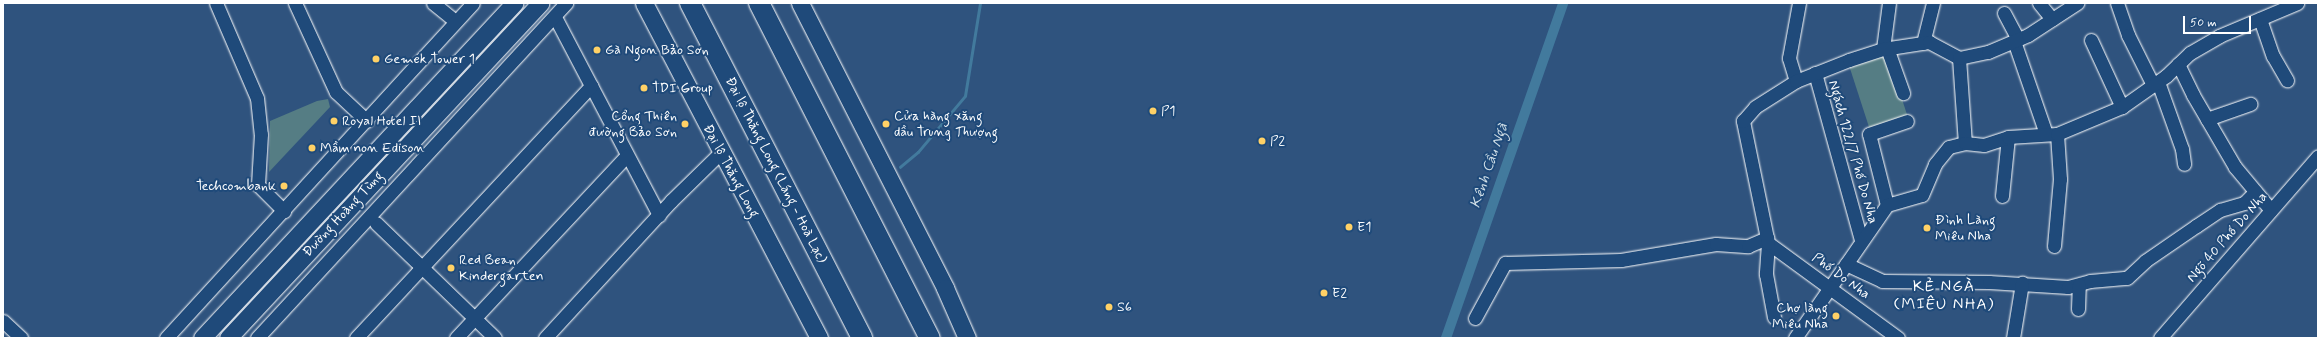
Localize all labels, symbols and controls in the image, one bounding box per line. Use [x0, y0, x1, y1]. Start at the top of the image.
scale bar [2185, 8, 2253, 34]
text: 50 m [2190, 15, 2217, 31]
place label: Gà Ngon Bảo Sơn [605, 42, 709, 58]
marker: Gà Ngon Bảo Sơn [592, 45, 602, 55]
place label: Gemek Tower 1 [384, 51, 475, 67]
marker: Gemek Tower 1 [371, 54, 381, 64]
street label: Đại lộ Thăng Long (Láng - Hoà Lạc) [721, 73, 831, 267]
street label: Ngách 122/7 Phố Do Nha [1824, 78, 1882, 226]
place label: TDI Group [652, 80, 713, 96]
marker: TDI Group [639, 83, 649, 93]
place label: P1 [1161, 103, 1176, 119]
marker: P1 [1148, 106, 1158, 116]
place label: Cổng Thiên đường Bảo Sơn [589, 108, 677, 140]
place label: Cửa hàng xăng dầu Trung Thượng [894, 108, 999, 140]
place label: Royal Hotel II [342, 113, 424, 129]
marker: Royal Hotel II [329, 116, 339, 126]
marker: Cổng Thiên đường Bảo Sơn [680, 119, 690, 129]
marker: Cửa hàng xăng dầu Trung Thượng [881, 119, 891, 129]
street label: Đại lộ Thăng Long [699, 121, 763, 221]
water label: Kênh Cầu Ngà [1467, 121, 1513, 211]
place label: P2 [1270, 133, 1285, 149]
marker: P2 [1257, 136, 1267, 146]
place label: Mầm non Edison [320, 140, 419, 156]
marker: Mầm non Edison [307, 143, 317, 153]
street label: Đường Hoàng Tùng [300, 168, 386, 260]
place label: Techcombank [196, 178, 276, 194]
marker: Techcombank [279, 181, 289, 191]
street label: Ngõ 40 Phố Do Nha [2183, 188, 2271, 286]
place label: Đình Làng Miêu Nha [1935, 212, 1996, 244]
place label: E1 [1357, 219, 1371, 235]
marker: E1 [1344, 222, 1354, 232]
marker: Đình Làng Miêu Nha [1922, 223, 1932, 233]
street label: Phố Do Nha [1808, 249, 1874, 303]
place label: Red Bean Kindergarten [459, 252, 544, 284]
marker: Red Bean Kindergarten [446, 263, 456, 273]
district label: KẺ NGÀ (MIÊU NHA) [1894, 277, 1994, 315]
place label: E2 [1332, 285, 1347, 301]
marker: E2 [1319, 288, 1329, 298]
place label: S6 [1117, 299, 1132, 315]
place label: Chợ làng Miêu Nha [1772, 300, 1828, 332]
marker: S6 [1104, 302, 1114, 312]
marker: Chợ làng Miêu Nha [1831, 311, 1841, 321]

